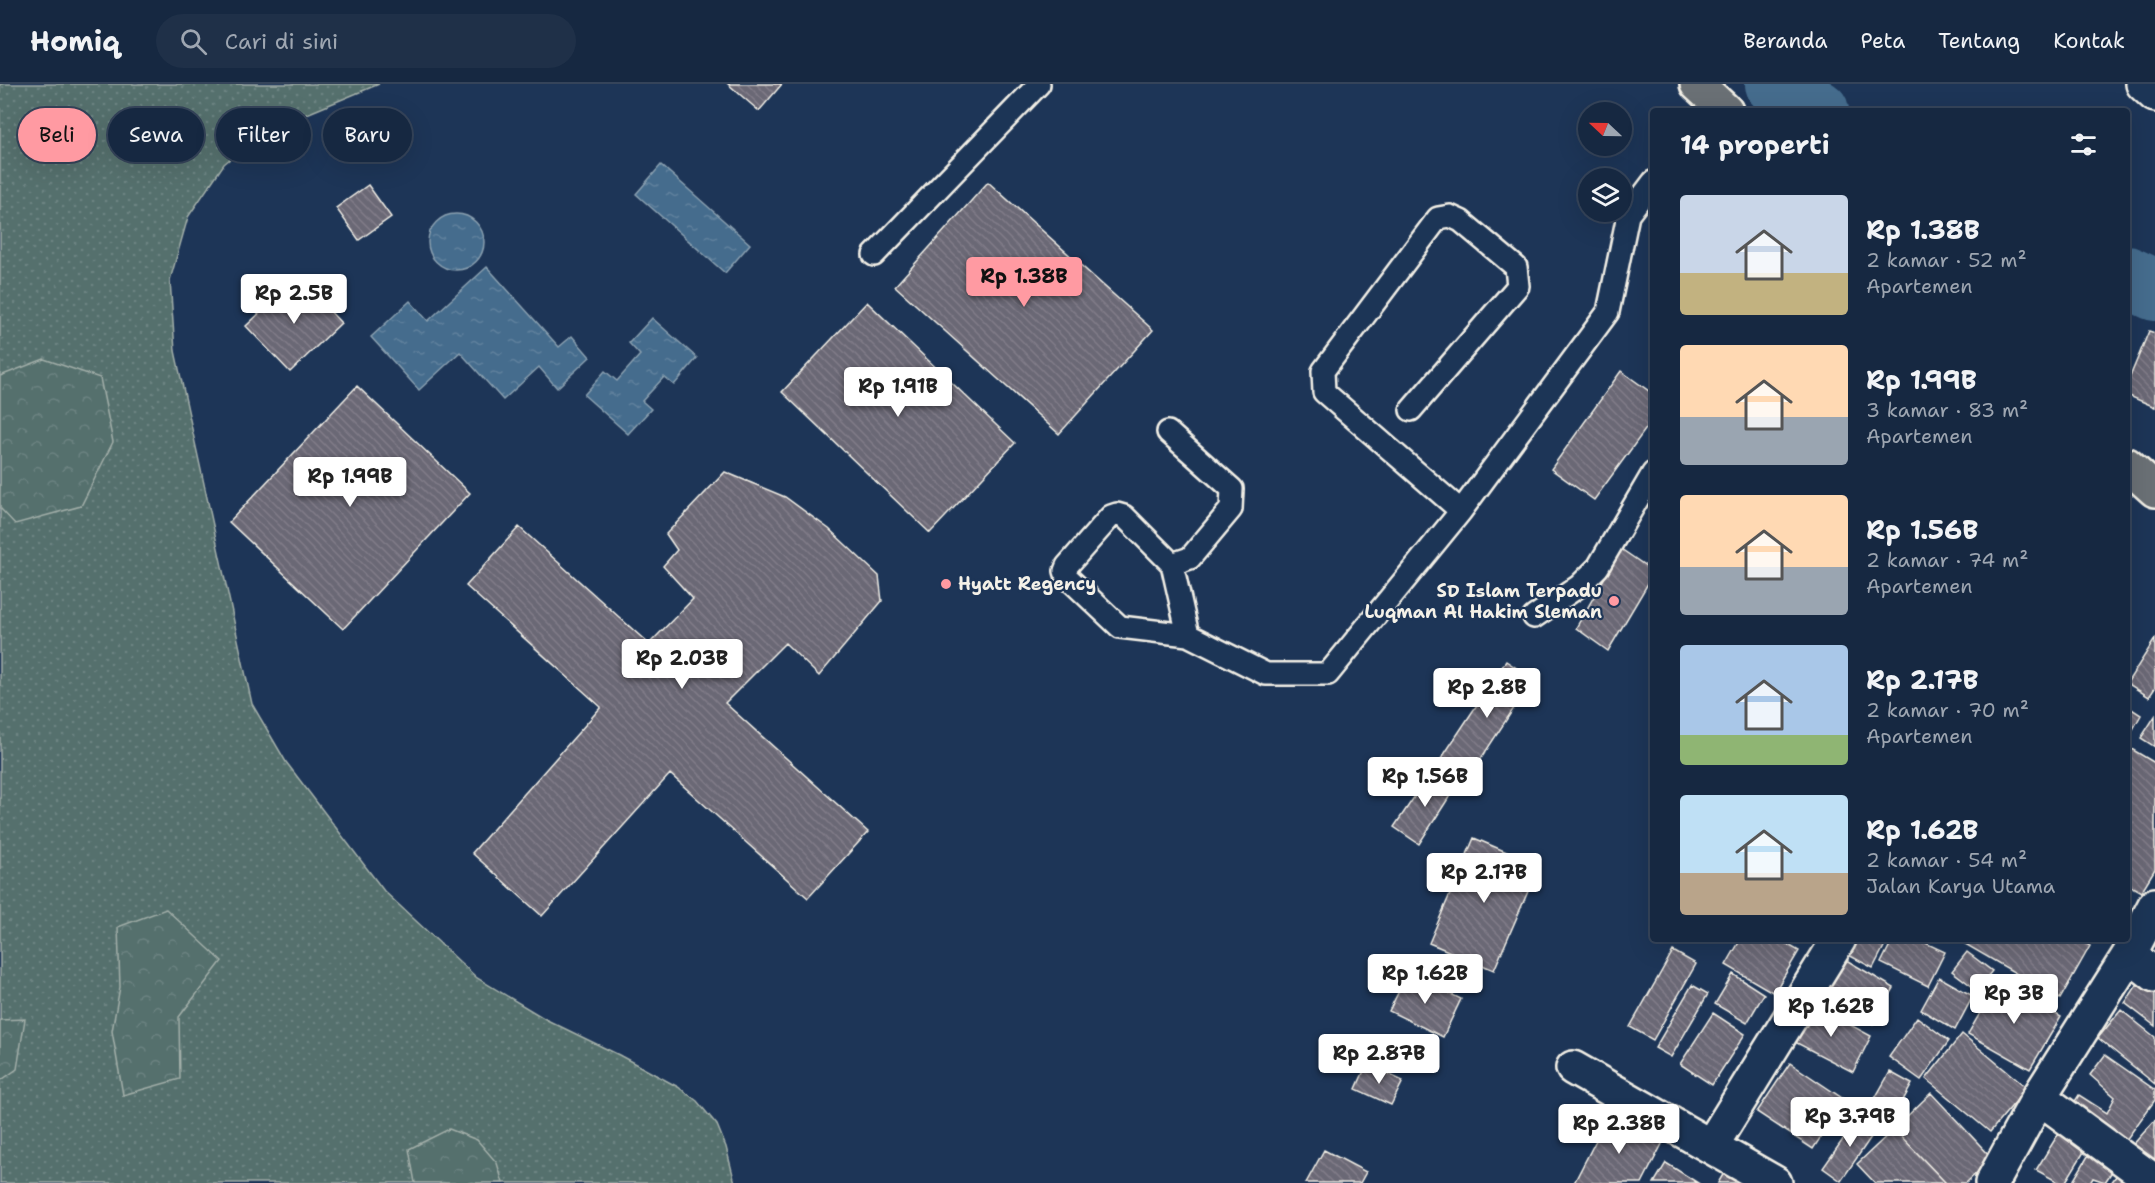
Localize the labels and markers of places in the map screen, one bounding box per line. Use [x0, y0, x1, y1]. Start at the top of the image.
pin: Rp 1.38B [962, 257, 1086, 308]
pin: Rp 2.5B [239, 274, 349, 325]
pin: Rp 1.91B [836, 367, 960, 418]
pin: Rp 1.99B [288, 457, 412, 508]
place label: Hyatt Regency [958, 572, 1096, 596]
marker: Hyatt Regency [939, 577, 953, 591]
place label: SD Islam Terpadu Luqman Al Hakim Sleman [1364, 579, 1602, 624]
marker: SD Islam Terpadu Luqman Al Hakim Sleman [1607, 594, 1621, 608]
pin: Rp 2.03B [620, 639, 744, 690]
pin: Rp 2.8B [1432, 668, 1542, 719]
pin: Rp 1.56B [1363, 757, 1487, 808]
pin: Rp 2.17B [1422, 853, 1546, 904]
pin: Rp 1.62B [1363, 954, 1487, 1005]
pin: Rp 3B [1972, 974, 2056, 1025]
pin: Rp 1.62B [1769, 987, 1893, 1038]
pin: Rp 2.87B [1317, 1034, 1441, 1085]
pin: Rp 3.79B [1788, 1097, 1912, 1148]
pin: Rp 2.38B [1557, 1104, 1681, 1155]

